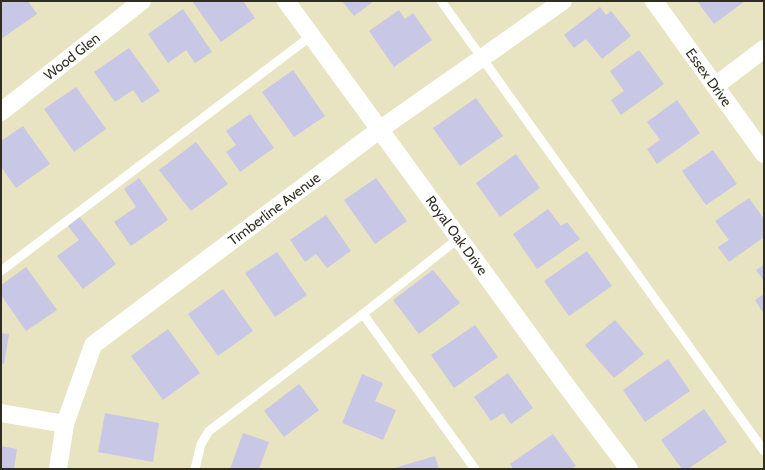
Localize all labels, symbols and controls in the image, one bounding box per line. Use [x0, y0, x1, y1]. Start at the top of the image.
street label: Wood Glen [40, 29, 104, 84]
street label: Essex Drive [682, 45, 736, 110]
street label: Timberline Avenue [224, 168, 324, 249]
street label: Royal Oak Drive [422, 192, 492, 279]

